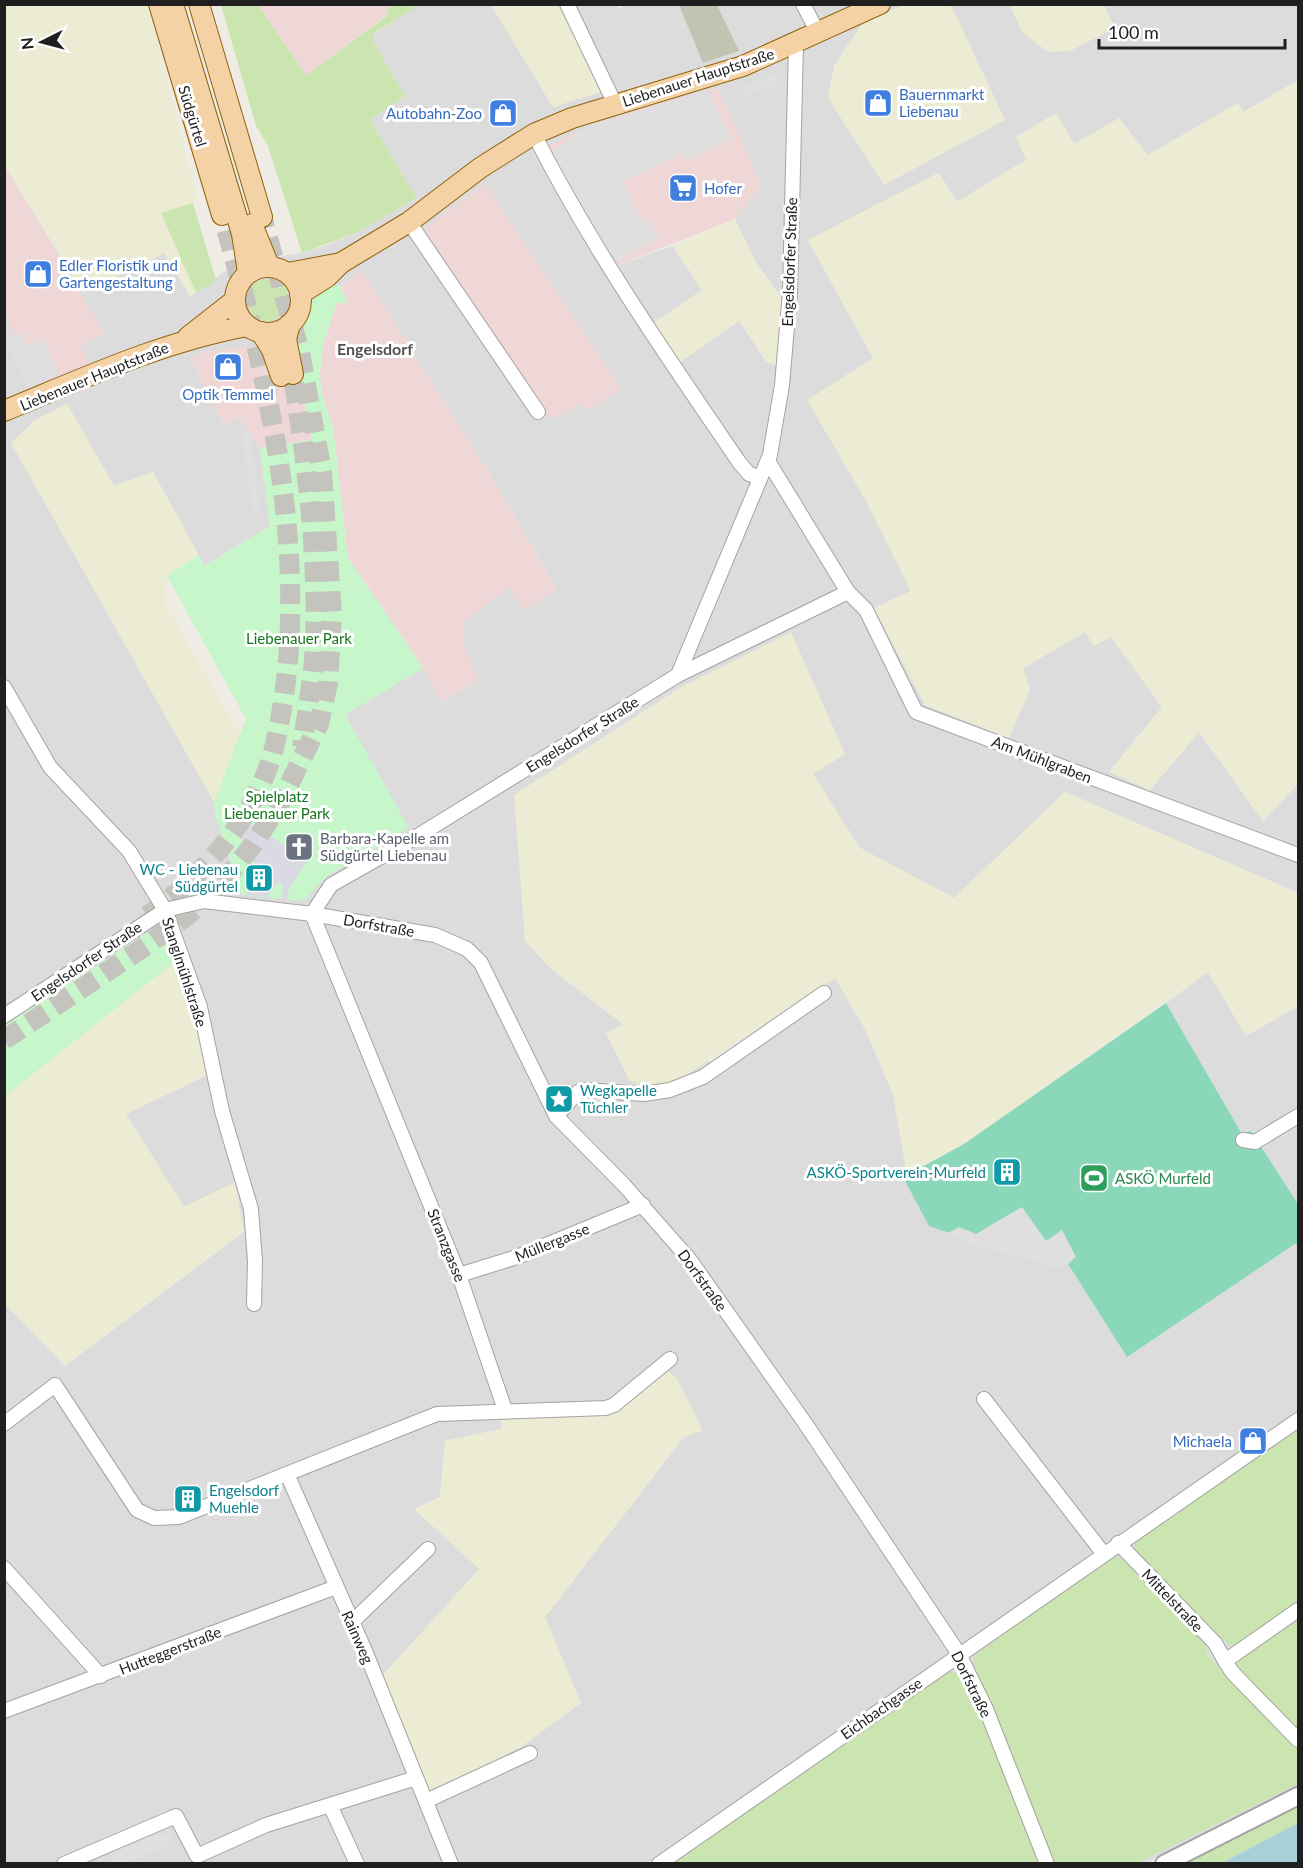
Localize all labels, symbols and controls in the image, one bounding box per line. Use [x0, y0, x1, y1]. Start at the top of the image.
north arrow [12, 12, 72, 72]
scale bar [1099, 12, 1285, 50]
text: 100 m [1108, 21, 1159, 43]
text: N [16, 36, 37, 51]
street label: Liebenauer Hauptstraße [620, 44, 776, 110]
street label: Südgürtel [175, 83, 211, 149]
place label: Bauernmarkt Liebenau [899, 85, 985, 120]
shop icon: Bauernmarkt Liebenau [862, 87, 894, 119]
shop icon: Autobahn-Zoo [487, 97, 519, 129]
place label: Autobahn-Zoo [386, 104, 482, 122]
supermarket icon: Hofer [667, 172, 699, 204]
place label: Hofer [704, 179, 742, 197]
street label: Engelsdorfer Straße [778, 197, 800, 327]
place label: Edler Floristik und Gartengestaltung [59, 256, 178, 291]
shop icon: Edler Floristik und Gartengestaltung [22, 258, 54, 290]
street label: Liebenauer Hauptstraße [17, 338, 171, 414]
district label: Engelsdorf [337, 339, 413, 358]
shop icon: Optik Temmel [212, 351, 244, 383]
place label: Optik Temmel [182, 385, 274, 403]
park label: Liebenauer Park [246, 629, 352, 647]
street label: Engelsdorfer Straße [522, 692, 642, 776]
street label: Am Mühlgraben [989, 732, 1095, 786]
park label: Spielplatz Liebenauer Park [224, 787, 330, 822]
place label: Barbara-Kapelle am Südgürtel Liebenau [320, 829, 449, 864]
church icon: Barbara-Kapelle am Südgürtel Liebenau [283, 831, 315, 863]
place label: WC - Liebenau Südgürtel [140, 860, 238, 895]
building icon: WC - Liebenau Südgürtel [243, 862, 275, 894]
street label: Dorfstraße [342, 910, 416, 940]
street label: Stanglmühlstraße [159, 915, 211, 1029]
street label: Engelsdorfer Straße [27, 917, 145, 1005]
place label: Wegkapelle Tüchler [580, 1081, 657, 1116]
place icon: Wegkapelle Tüchler [543, 1083, 575, 1115]
building icon: ASKÖ-Sportverein-Murfeld [991, 1156, 1023, 1188]
sports icon: ASKÖ Murfeld [1078, 1162, 1110, 1194]
place label: ASKÖ-Sportverein-Murfeld [807, 1163, 986, 1181]
place label: ASKÖ Murfeld [1115, 1169, 1211, 1187]
street label: Stranzgasse [424, 1206, 470, 1284]
street label: Müllergasse [512, 1219, 592, 1265]
street label: Dorfstraße [675, 1246, 731, 1314]
shop icon: Michaela [1237, 1425, 1269, 1457]
place label: Michaela [1173, 1432, 1232, 1450]
place label: Engelsdorf Muehle [209, 1481, 280, 1516]
building icon: Engelsdorf Muehle [172, 1483, 204, 1515]
street label: Mittelstraße [1139, 1565, 1207, 1635]
street label: Rainweg [338, 1608, 378, 1666]
street label: Hutteggerstraße [116, 1622, 224, 1678]
street label: Dorfstraße [948, 1648, 996, 1720]
street label: Eichbachgasse [837, 1673, 925, 1743]

